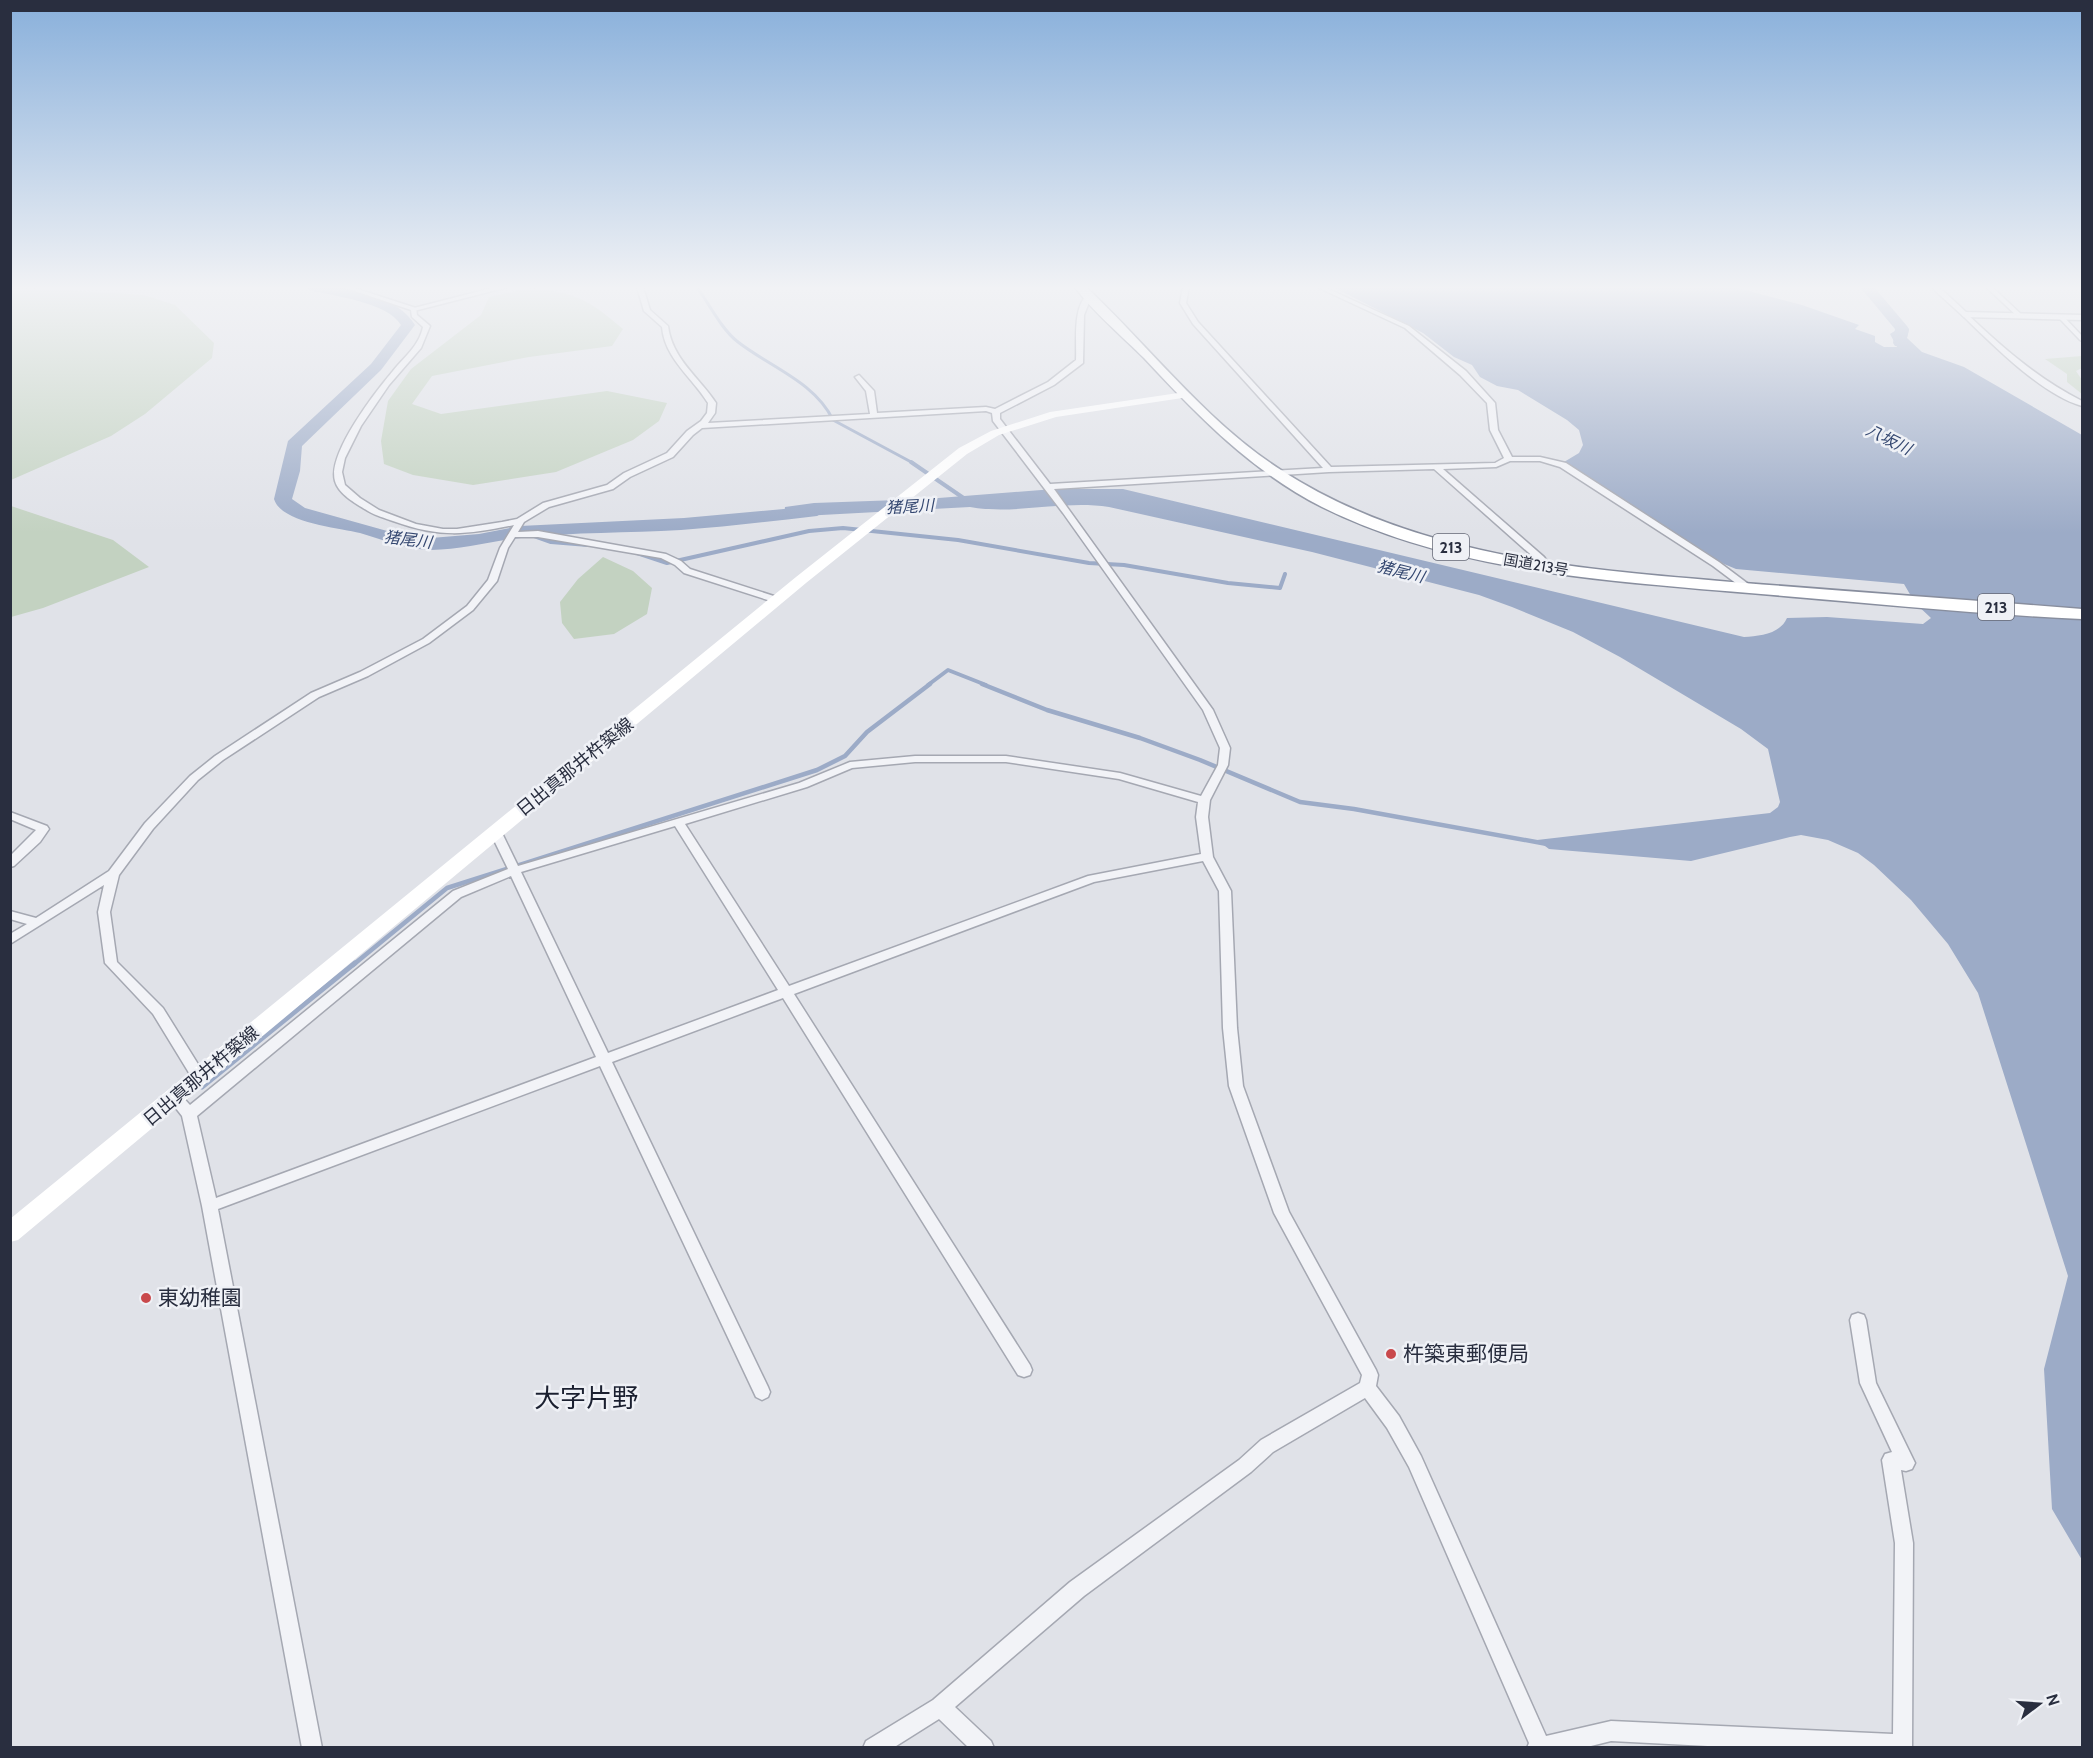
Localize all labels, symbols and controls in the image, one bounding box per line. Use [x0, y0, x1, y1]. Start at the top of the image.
water label: 八坂川 [1863, 420, 1916, 459]
water label: 猪尾川 [886, 496, 936, 517]
water label: 猪尾川 [383, 527, 435, 552]
road number: 213 [1433, 534, 1469, 560]
street label: 国道213号 [1502, 550, 1570, 580]
water label: 猪尾川 [1375, 556, 1428, 587]
road number: 213 [1978, 594, 2014, 620]
street label: 日出真那井杵築線 [512, 713, 638, 821]
street label: 日出真那井杵築線 [139, 1021, 263, 1131]
place label: 東幼稚園 [158, 1285, 242, 1310]
marker: 東幼稚園 [139, 1291, 153, 1305]
place label: 杵築東郵便局 [1403, 1341, 1529, 1366]
marker: 杵築東郵便局 [1384, 1347, 1398, 1361]
district label: 大字片野 [534, 1382, 638, 1414]
north arrow [2009, 1674, 2069, 1734]
text: N [2042, 1692, 2064, 1708]

